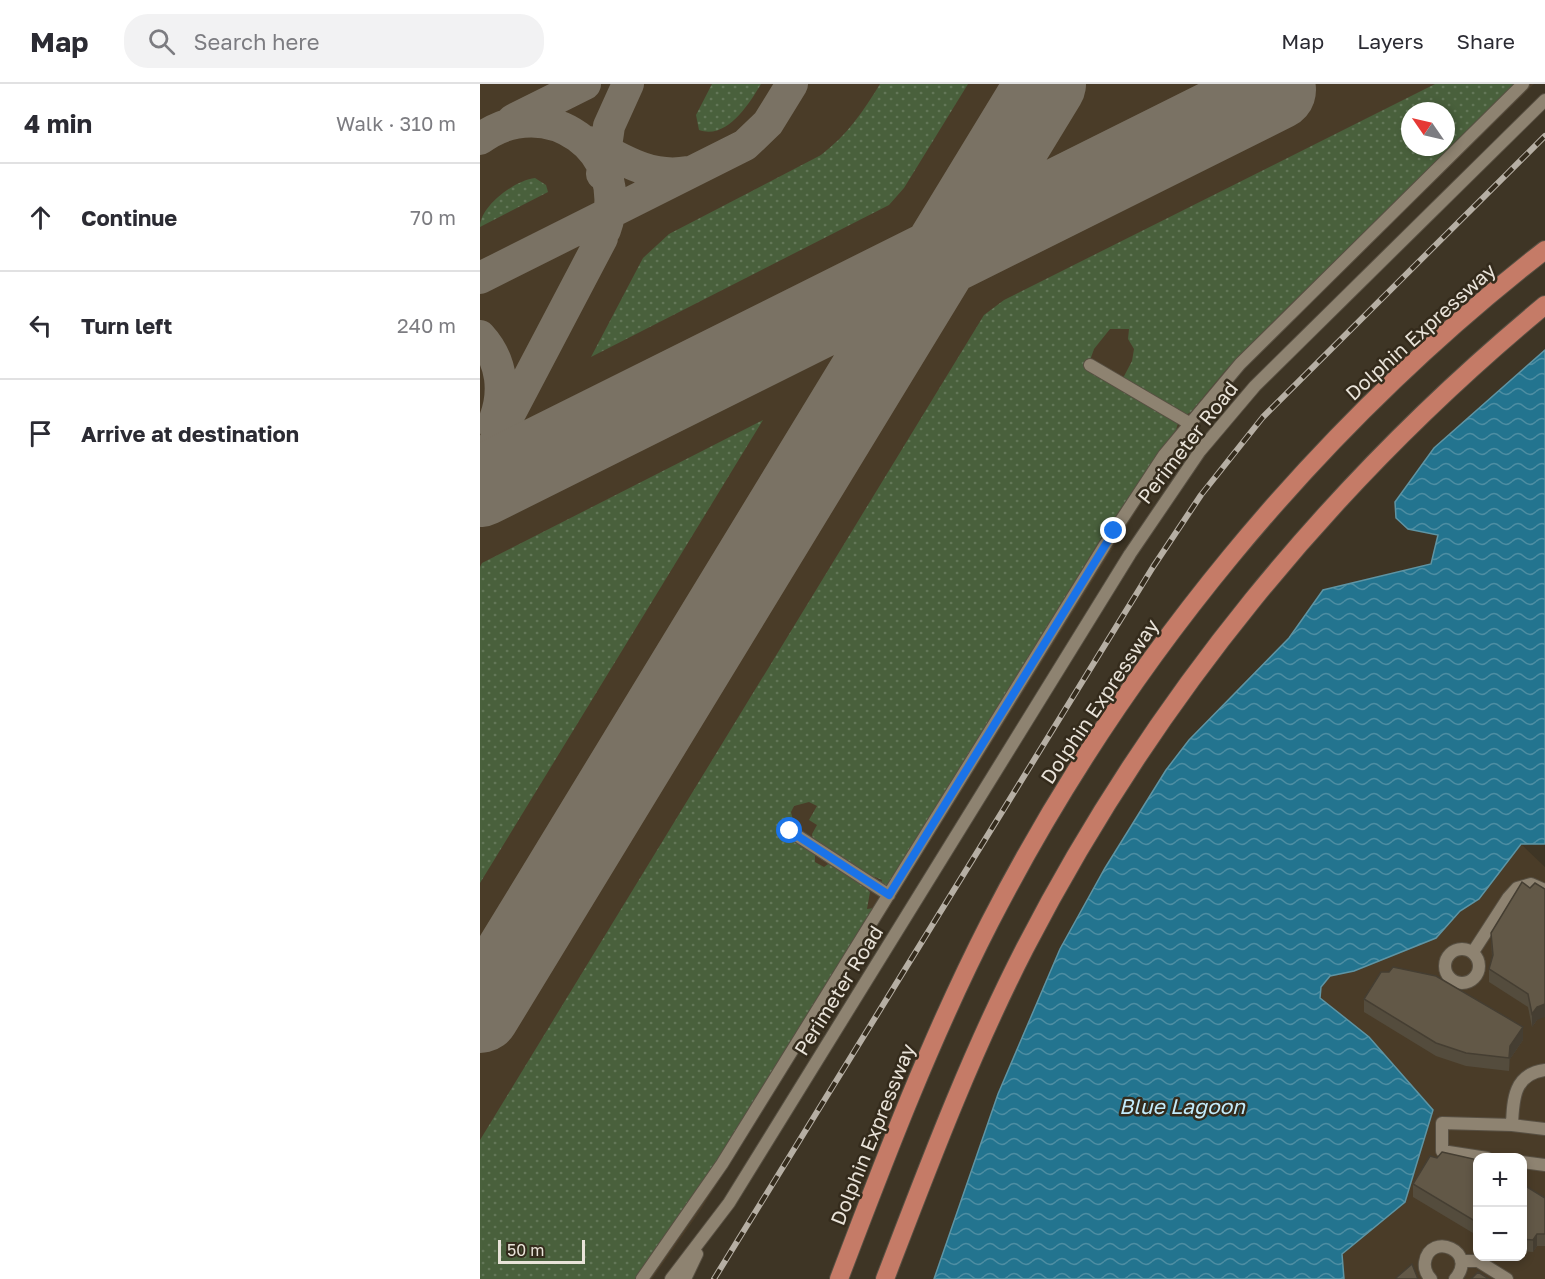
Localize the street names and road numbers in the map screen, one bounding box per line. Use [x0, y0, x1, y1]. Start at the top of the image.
street label: Dolphin Expressway [1340, 257, 1500, 405]
street label: Perimeter Road [1132, 376, 1242, 508]
street label: Dolphin Expressway [1035, 614, 1163, 788]
street label: Perimeter Road [789, 921, 887, 1059]
street label: Dolphin Expressway [825, 1040, 919, 1228]

